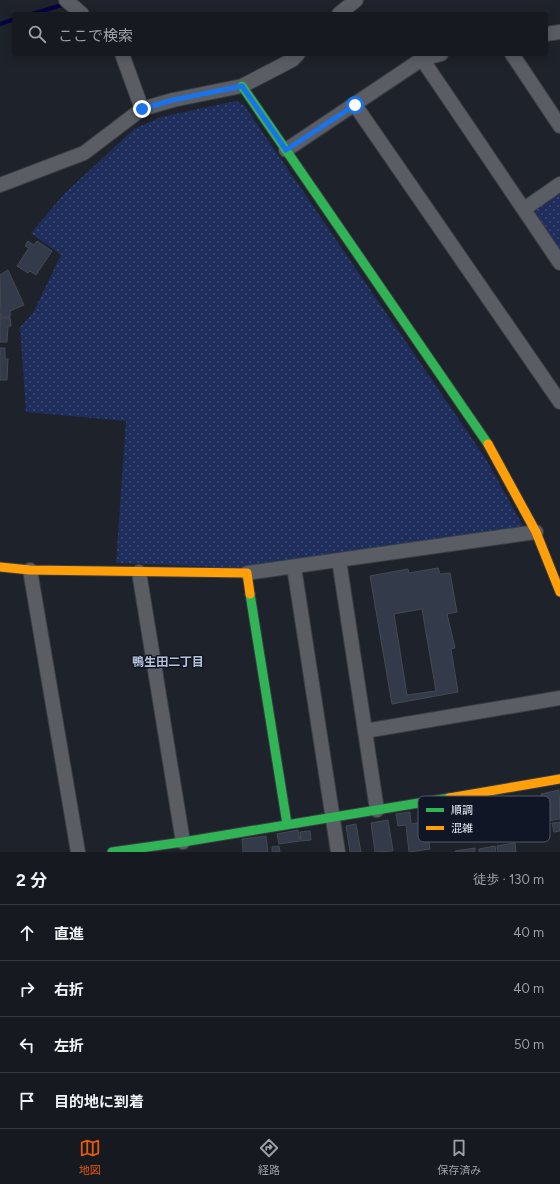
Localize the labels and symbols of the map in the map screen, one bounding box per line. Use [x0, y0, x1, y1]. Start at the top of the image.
route start [346, 96, 364, 114]
route end [133, 100, 151, 118]
district label: 鴨生田二丁目 [132, 655, 204, 669]
legend [418, 796, 550, 842]
text: 順調 [451, 804, 473, 817]
text: 混雑 [451, 822, 473, 835]

